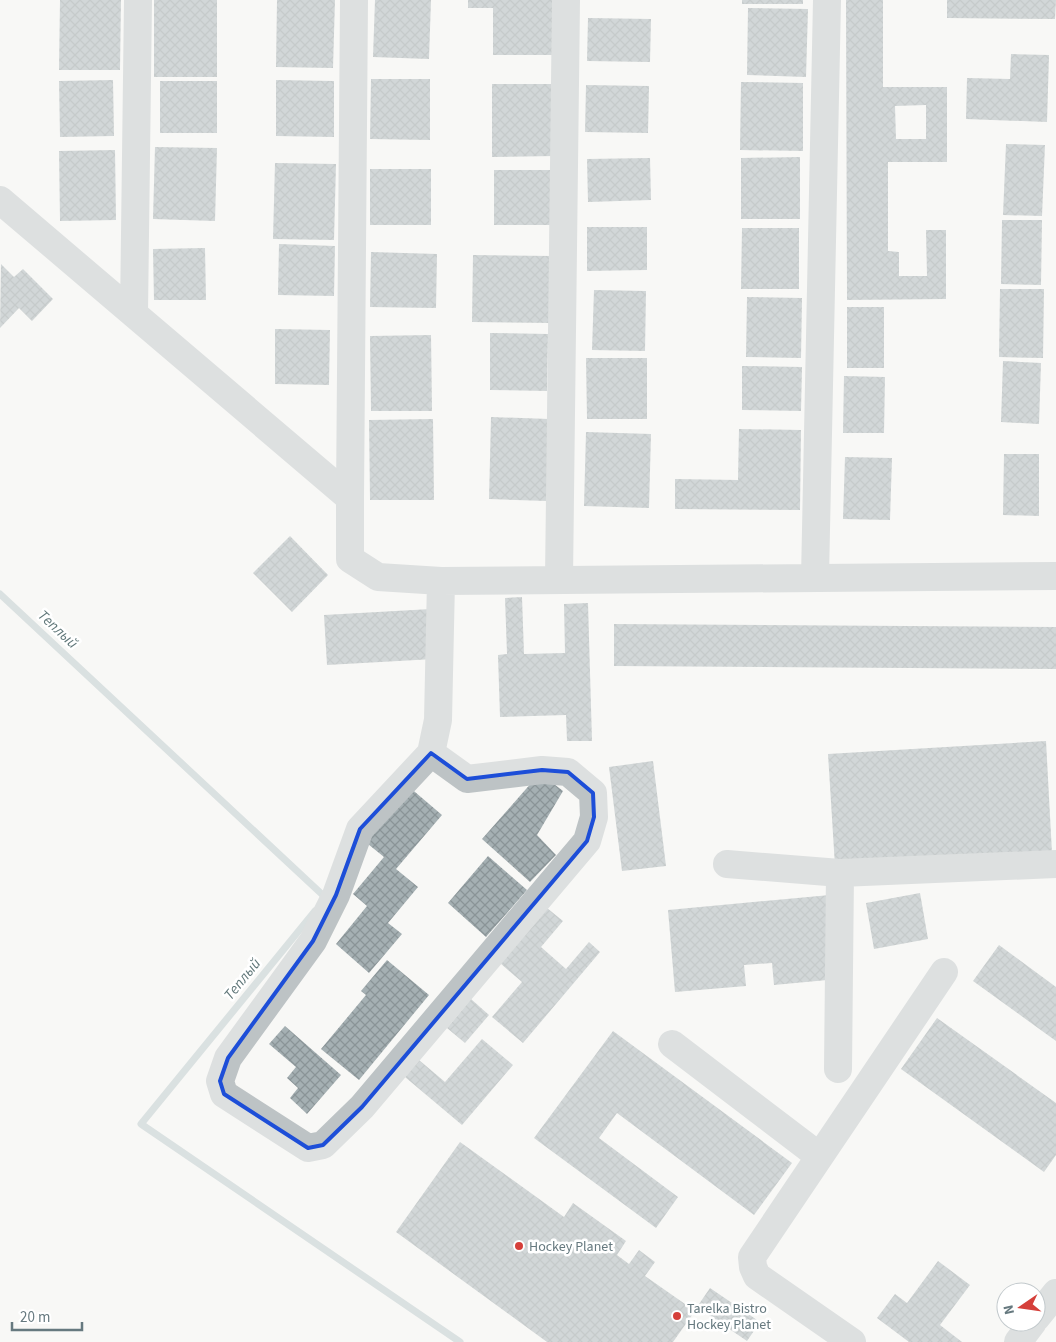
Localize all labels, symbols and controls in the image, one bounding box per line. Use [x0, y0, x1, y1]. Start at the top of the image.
water label: Теплый [33, 605, 83, 654]
water label: Теплый [219, 954, 266, 1005]
place label: Hockey Planet [529, 1237, 613, 1257]
marker: Hockey Planet [513, 1240, 525, 1252]
north arrow [996, 1282, 1046, 1332]
place label: Tarelka Bistro Hockey Planet [687, 1299, 771, 1335]
scale bar [12, 1300, 82, 1332]
text: N [999, 1303, 1020, 1316]
text: 20 m [20, 1307, 50, 1328]
marker: Tarelka Bistro Hockey Planet [671, 1310, 683, 1322]

